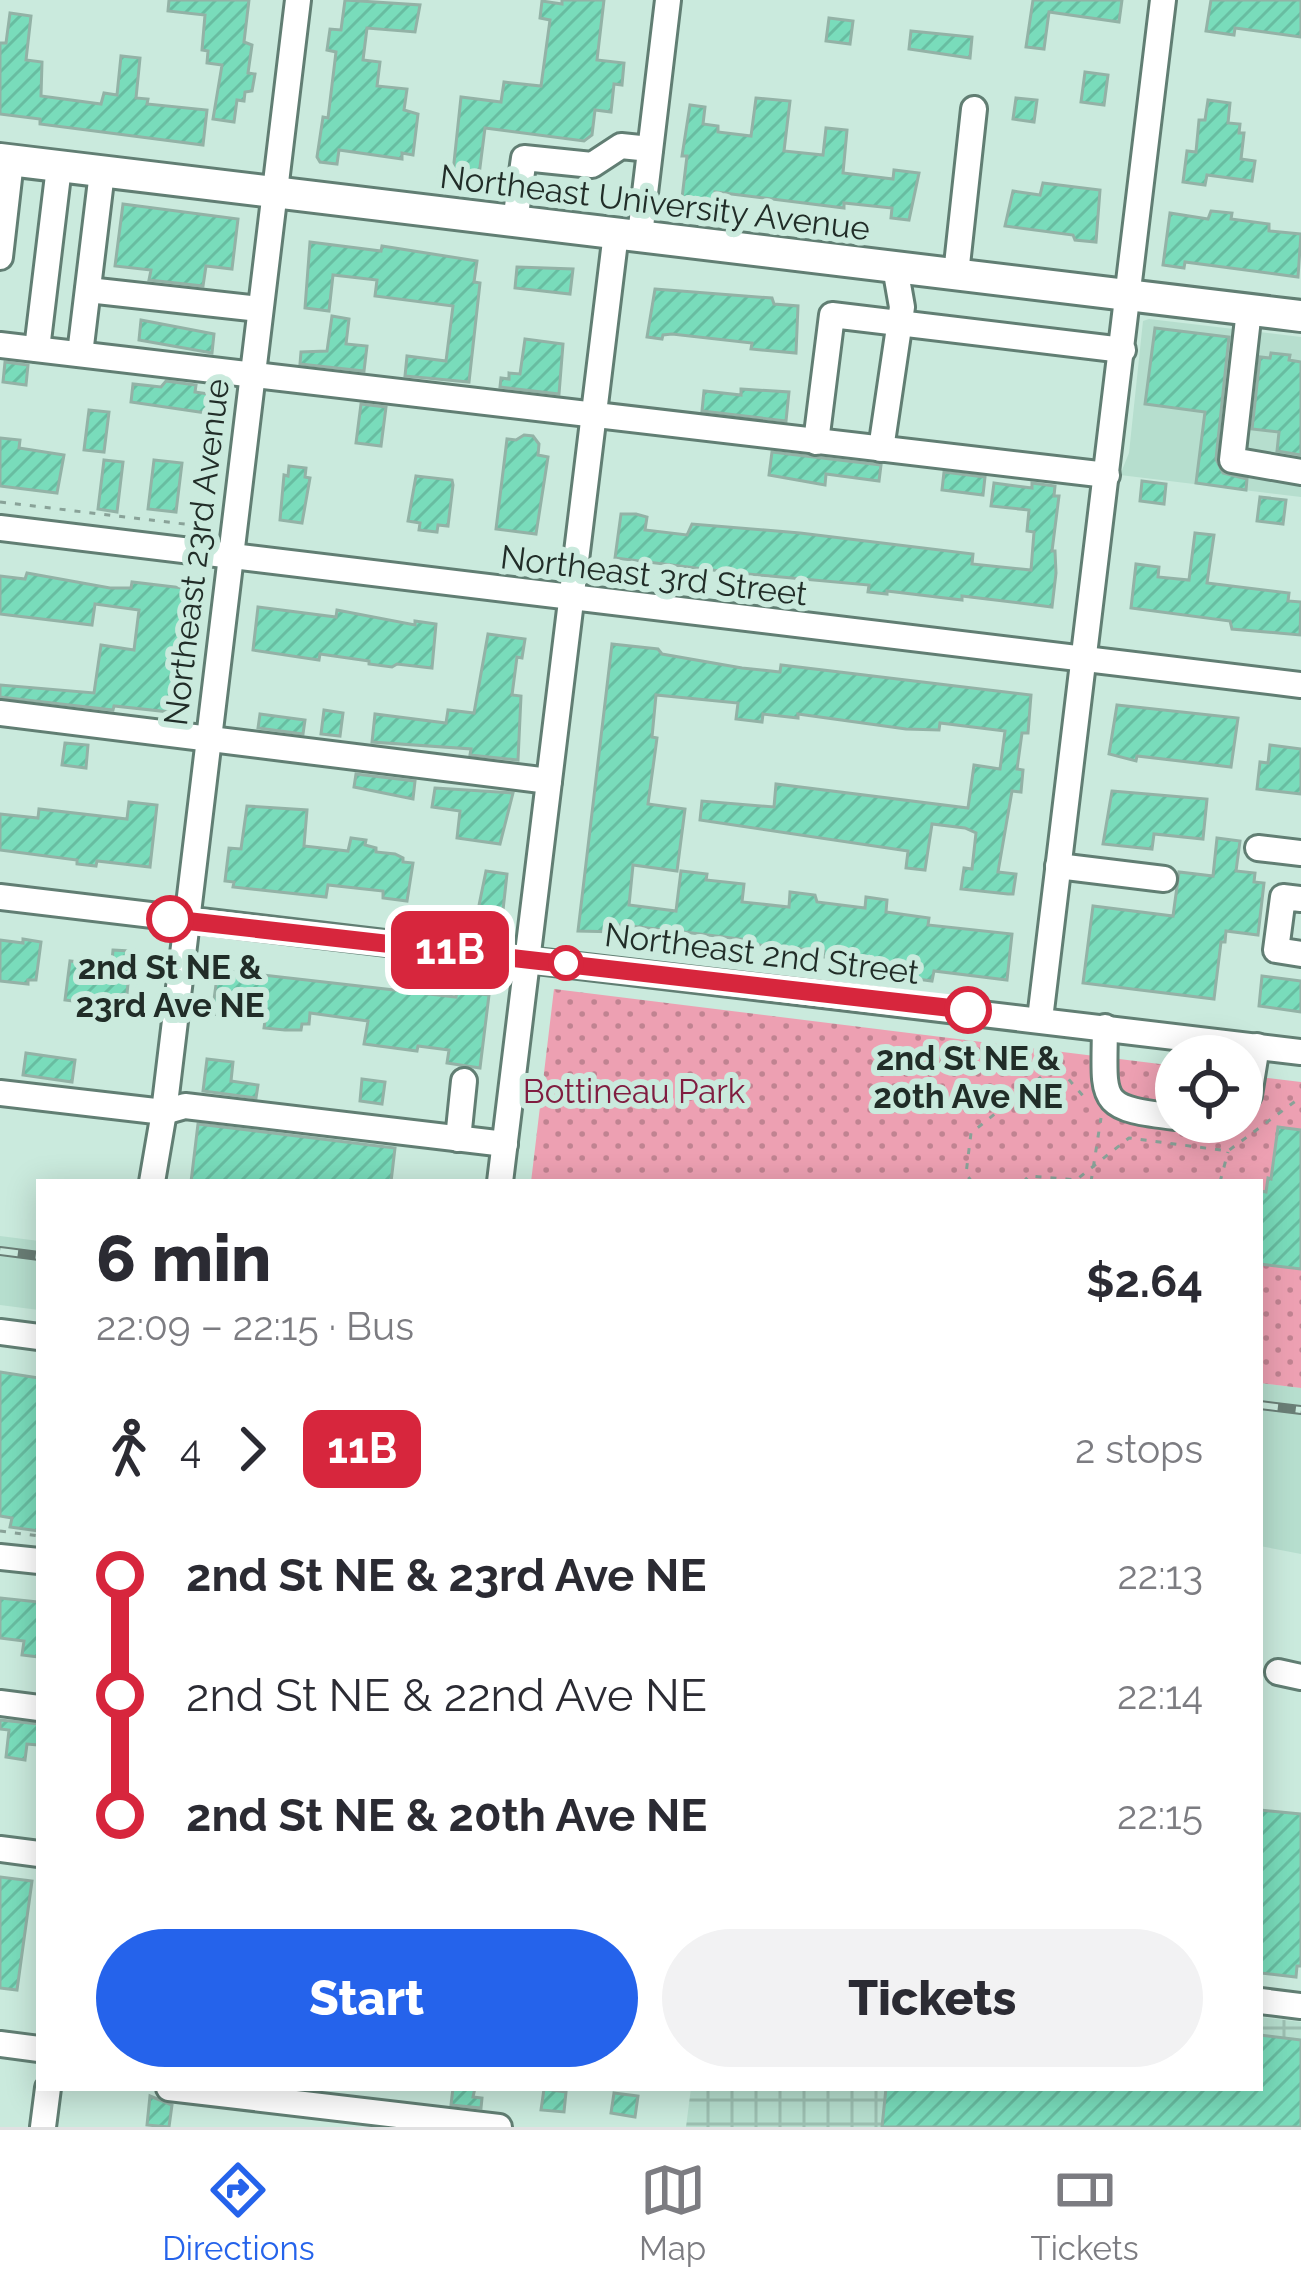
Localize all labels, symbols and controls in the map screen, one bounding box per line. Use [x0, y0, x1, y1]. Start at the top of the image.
street label: Northeast University Avenue [438, 157, 872, 248]
street label: Northeast 23rd Avenue [156, 376, 237, 728]
street label: Northeast 3rd Street [498, 537, 809, 614]
marker: 2nd St NE & 23rd Ave NE [148, 897, 192, 941]
line badge: 11B [381, 911, 519, 989]
street label: Northeast 2nd Street [603, 915, 921, 992]
text: 11B [415, 925, 485, 974]
unlabelled marker [550, 947, 582, 979]
place label: 2nd St NE & 23rd Ave NE [75, 948, 265, 1025]
marker: 2nd St NE & 20th Ave NE [946, 988, 990, 1032]
map controls [1155, 1035, 1263, 1143]
button: locate [1155, 1035, 1263, 1143]
place label: 2nd St NE & 20th Ave NE [873, 1039, 1063, 1116]
park label: Bottineau Park [523, 1072, 746, 1111]
text: 6 min [96, 1219, 271, 1296]
text: $2.64 [1086, 1255, 1203, 1308]
text: 22:09 – 22:15 · Bus [96, 1303, 414, 1349]
icon: walk [96, 1416, 162, 1482]
icon: forward [219, 1416, 285, 1482]
text: 11B [327, 1424, 397, 1473]
text: 4 [180, 1426, 201, 1472]
text: 2 stops [1075, 1426, 1203, 1472]
text: 2nd St NE & 23rd Ave NE [186, 1549, 707, 1602]
text: 22:13 [1118, 1552, 1203, 1598]
text: 2nd St NE & 22nd Ave NE [186, 1669, 707, 1722]
text: 22:14 [1117, 1672, 1203, 1718]
text: 2nd St NE & 20th Ave NE [186, 1789, 707, 1842]
text: 22:15 [1117, 1792, 1203, 1838]
button: Start [96, 1929, 638, 2067]
button: Tickets [662, 1929, 1203, 2067]
tab: Directions [162, 2157, 315, 2268]
tab: Map [639, 2157, 706, 2268]
tab: Tickets [1031, 2157, 1139, 2268]

